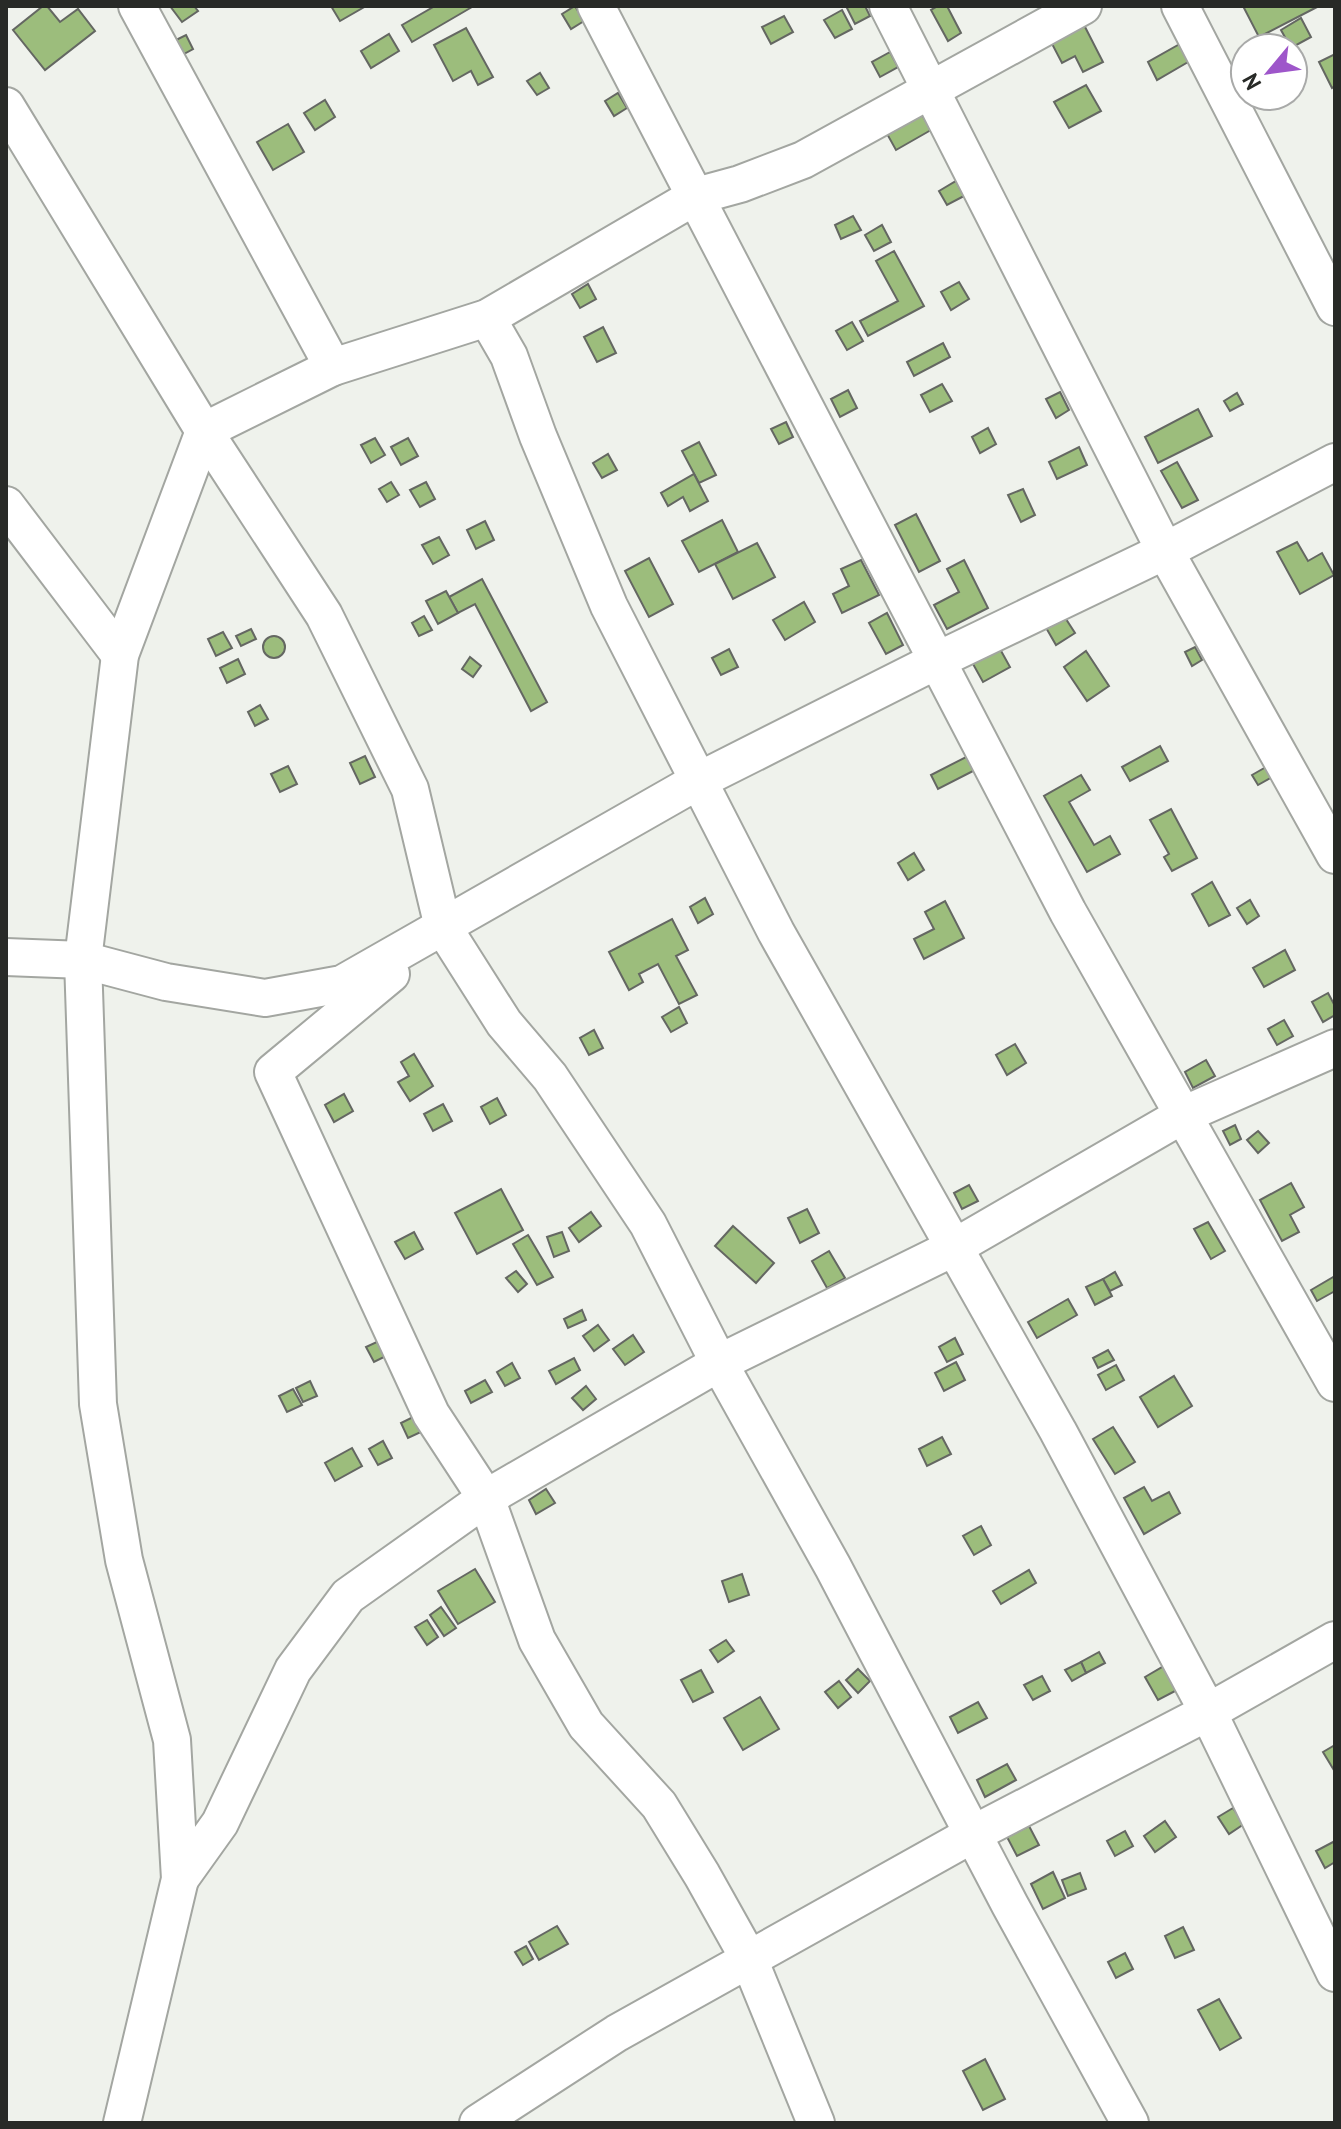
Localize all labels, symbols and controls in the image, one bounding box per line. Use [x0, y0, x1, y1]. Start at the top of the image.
north arrow [1229, 32, 1309, 112]
text: N [1236, 69, 1267, 95]

